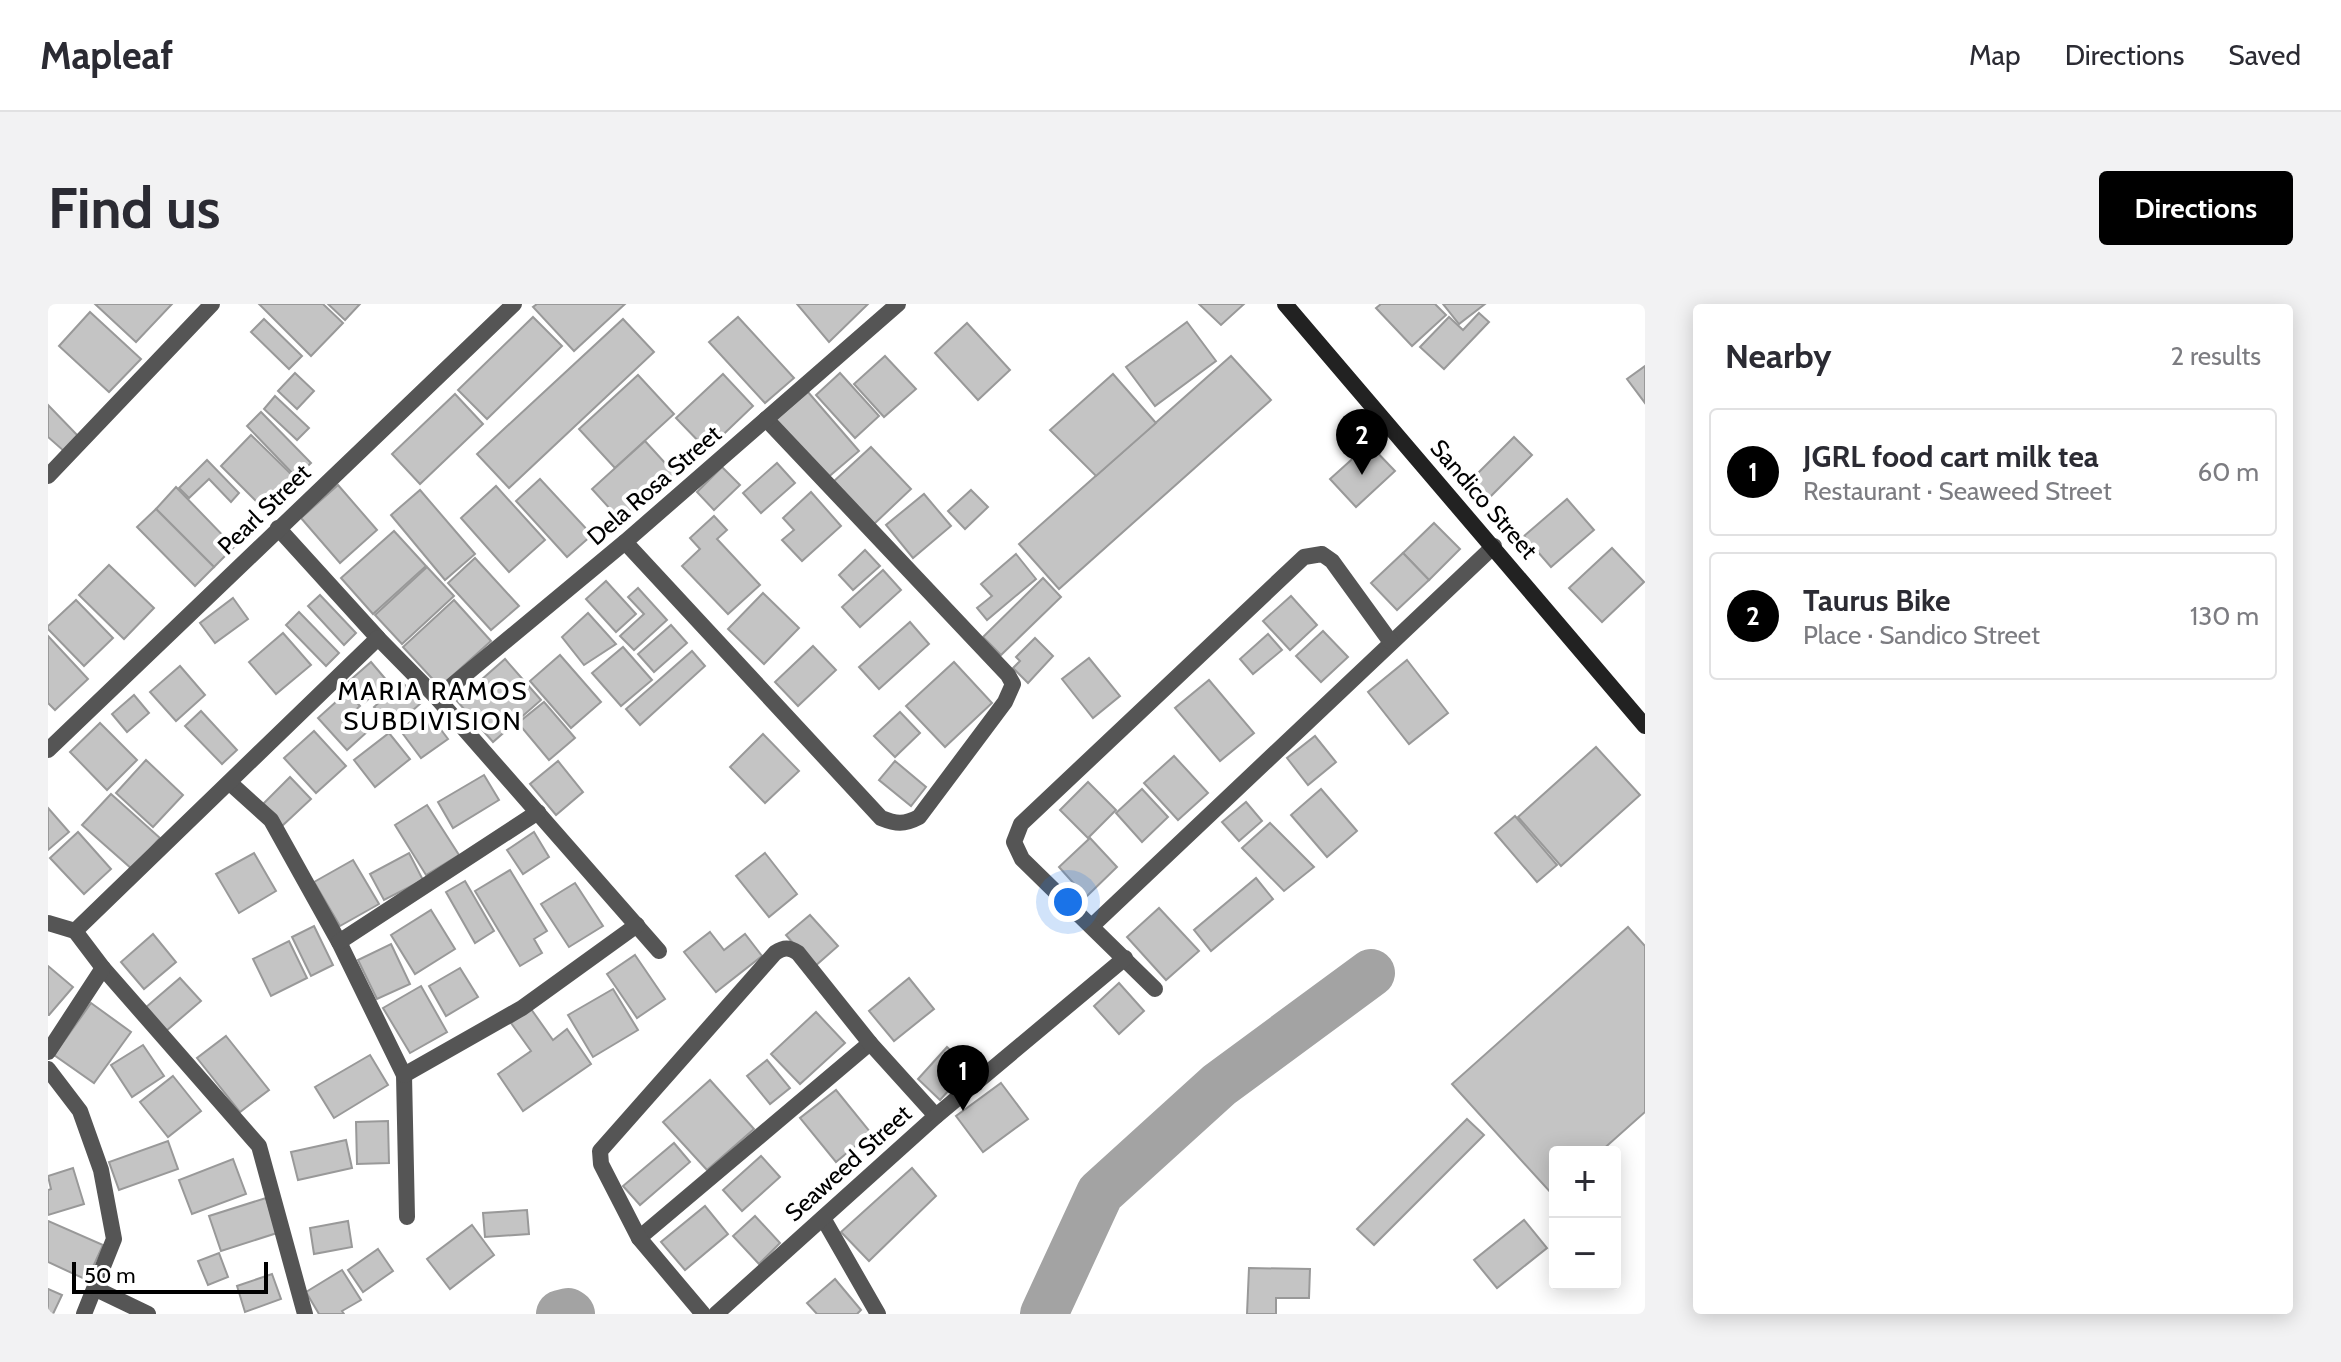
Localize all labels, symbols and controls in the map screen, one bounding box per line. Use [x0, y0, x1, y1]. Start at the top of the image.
text: Mapleaf [40, 32, 173, 79]
text: Map [1969, 38, 2021, 72]
text: Directions [2065, 38, 2184, 72]
text: Saved [2228, 38, 2301, 72]
button: Directions [2099, 171, 2293, 245]
text: Find us [48, 174, 221, 242]
text: Nearby [1725, 335, 1832, 377]
text: 2 results [2170, 340, 2261, 372]
pin: 2 [1336, 409, 1388, 475]
street label: Dela Rosa Street [581, 419, 727, 551]
street label: Sandico Street [1424, 433, 1544, 565]
text: JGRL food cart milk tea [1803, 438, 2099, 475]
text: 1 [1748, 456, 1758, 488]
text: 60 m [2197, 456, 2259, 488]
street label: Pearl Street [212, 458, 316, 560]
text: Restaurant · Seaweed Street [1803, 475, 2112, 507]
text: Taurus Bike [1803, 582, 1950, 619]
text: 2 [1746, 600, 1760, 632]
text: 130 m [2190, 600, 2259, 632]
text: Place · Sandico Street [1803, 619, 2040, 651]
district label: MARIA RAMOS SUBDIVISION [337, 675, 529, 737]
your location [1048, 882, 1088, 922]
pin: 1 [937, 1045, 989, 1111]
street label: Seaweed Street [779, 1099, 917, 1227]
map controls [1549, 1146, 1621, 1290]
button: + [1549, 1146, 1621, 1218]
button: − [1549, 1218, 1621, 1290]
scale bar [72, 1258, 268, 1294]
text: 50 m [84, 1262, 136, 1289]

